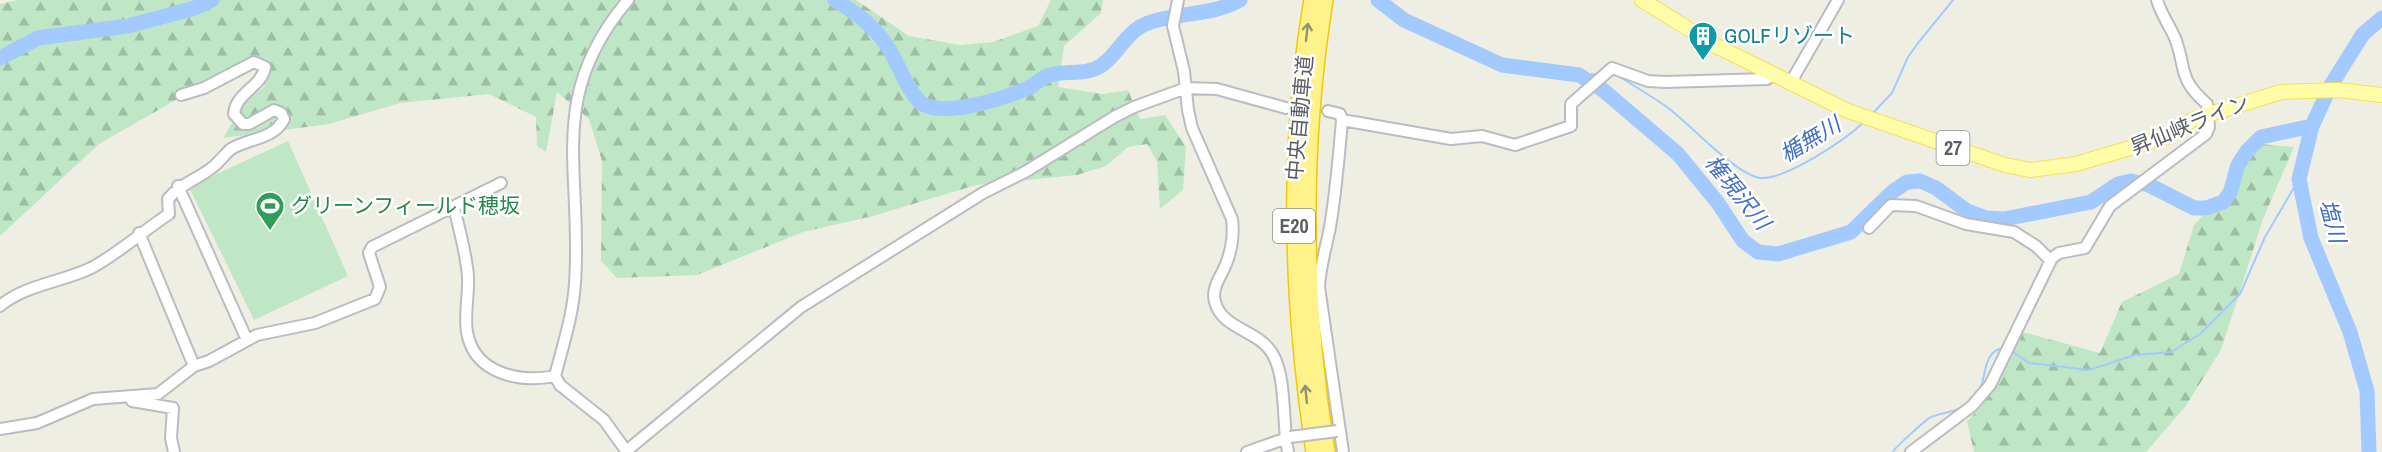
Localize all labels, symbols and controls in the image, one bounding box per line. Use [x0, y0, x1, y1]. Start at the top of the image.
building icon: GOLFリゾート [1687, 20, 1719, 62]
place label: GOLFリゾート [1724, 21, 1855, 50]
one-way arrow [1302, 23, 1313, 43]
street label: 中央自動車道 [1280, 54, 1319, 182]
street label: 昇仙峡ライン [2126, 87, 2254, 162]
water label: 楯無川 [1774, 108, 1848, 169]
road number: 27 [1936, 131, 1970, 165]
water label: 権現沢川 [1699, 148, 1779, 237]
sports icon: グリーンフィールド穂坂 [254, 190, 286, 232]
place label: グリーンフィールド穂坂 [291, 191, 520, 220]
water label: 塩川 [2313, 196, 2354, 248]
road number: E20 [1273, 209, 1315, 243]
one-way arrow [1300, 385, 1311, 405]

